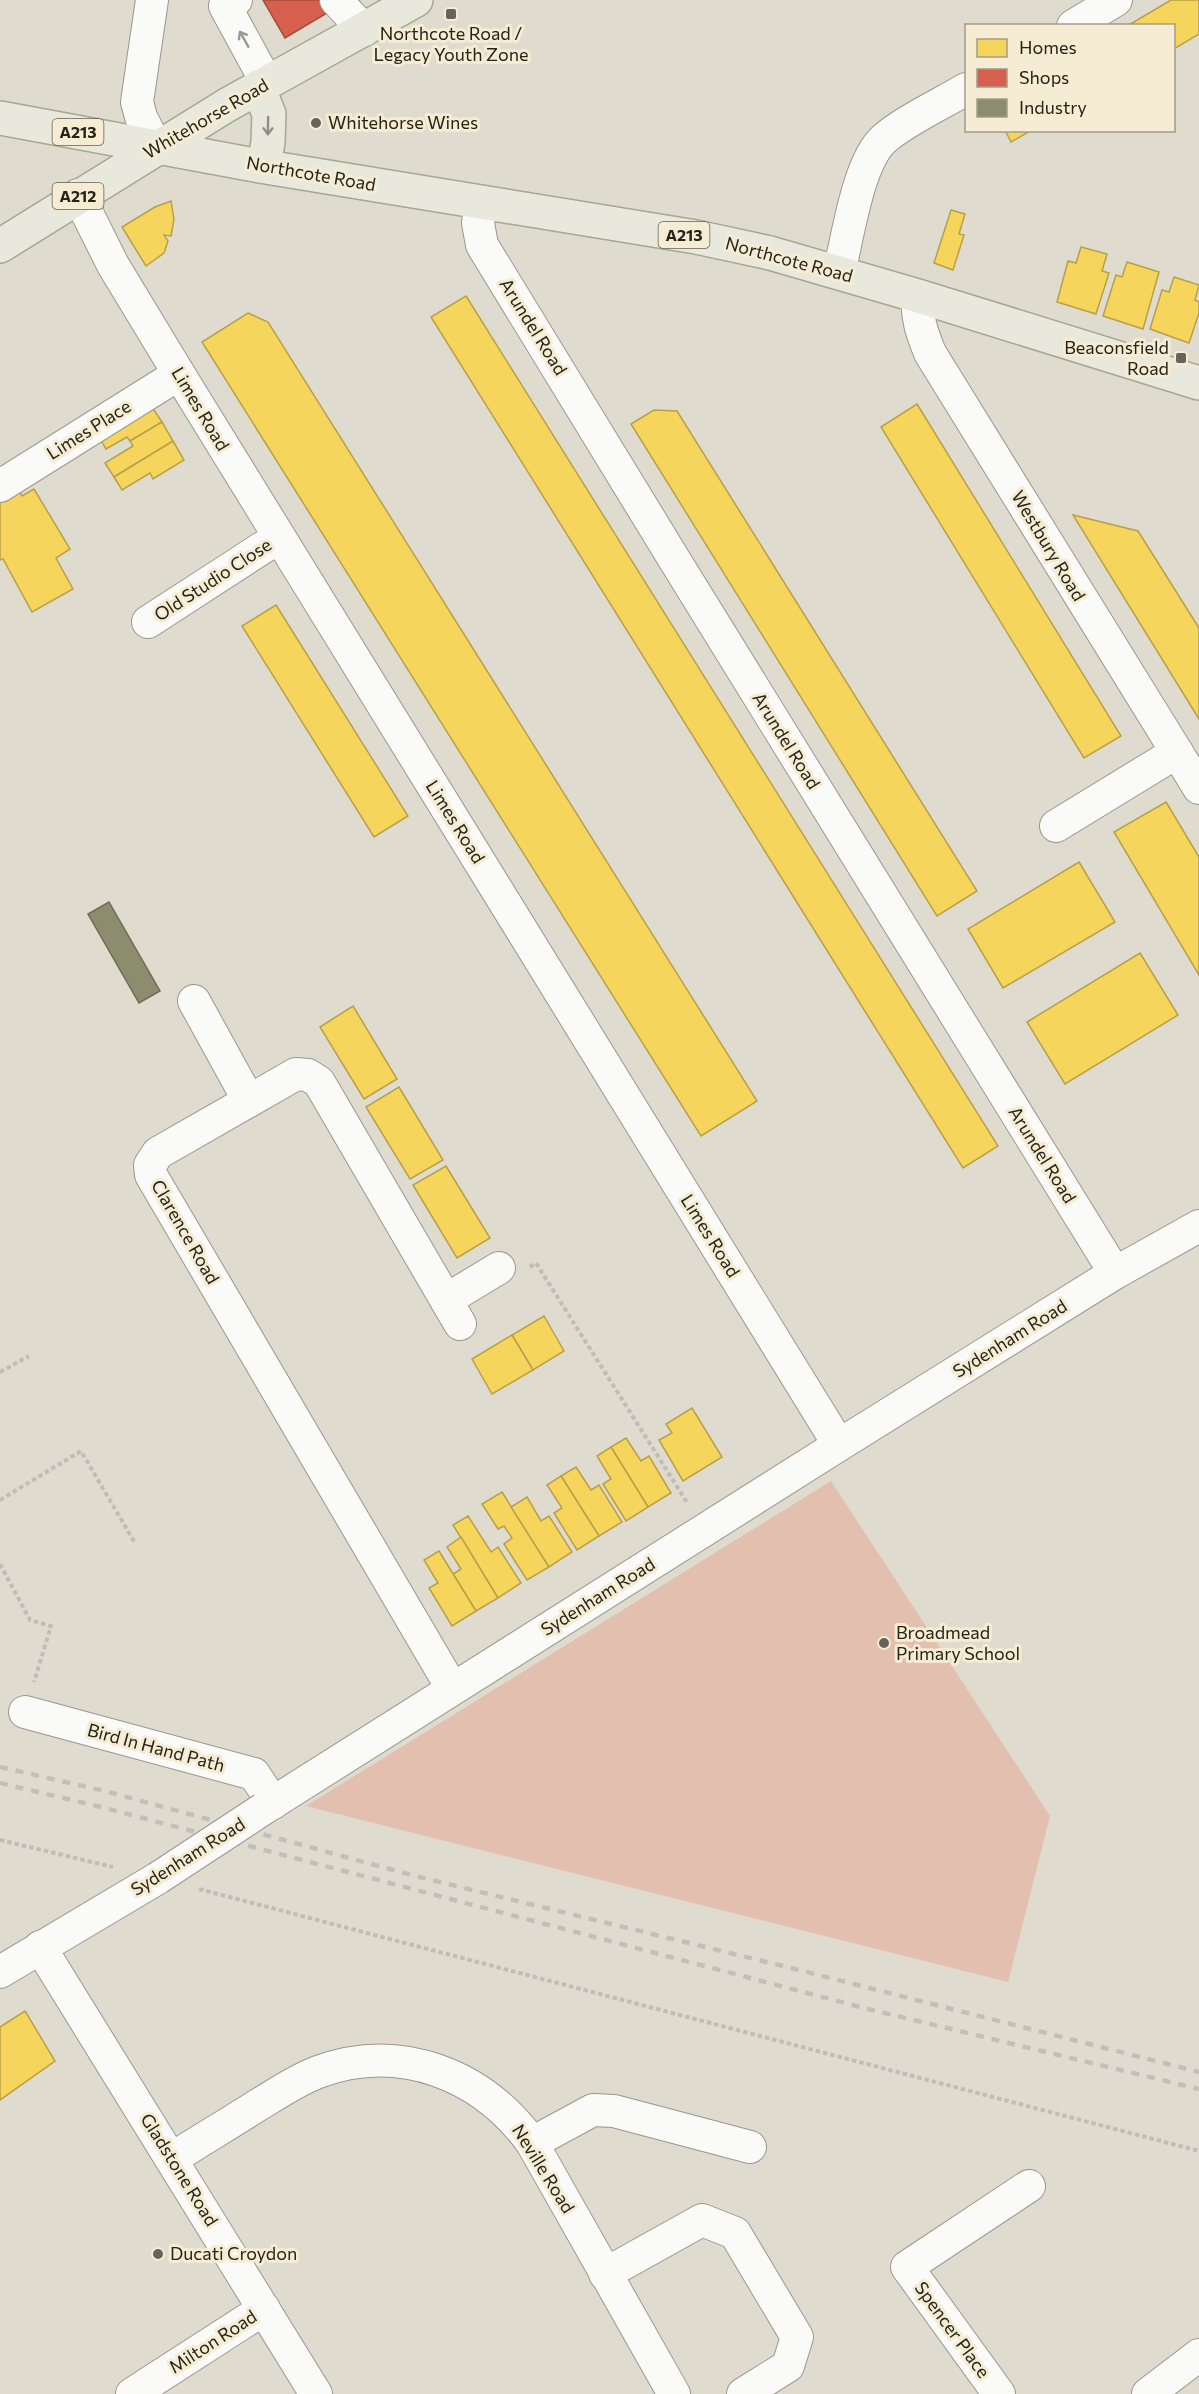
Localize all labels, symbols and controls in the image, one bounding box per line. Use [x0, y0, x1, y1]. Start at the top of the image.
marker: Northcote Road / Legacy Youth Zone [444, 7, 458, 21]
place label: Northcote Road / Legacy Youth Zone [373, 22, 529, 65]
legend [965, 24, 1175, 132]
one-way arrow [237, 31, 249, 48]
text: Homes [1019, 36, 1077, 58]
text: Shops [1019, 66, 1069, 88]
street label: Whitehorse Road [139, 73, 272, 163]
text: Industry [1019, 96, 1087, 118]
place label: Whitehorse Wines [328, 111, 478, 133]
one-way arrow [262, 116, 274, 135]
marker: Whitehorse Wines [309, 116, 323, 130]
road number: A213 [52, 119, 104, 145]
street label: Northcote Road [245, 151, 378, 195]
road number: A212 [52, 183, 104, 209]
road number: A213 [658, 222, 710, 248]
street label: Northcote Road [723, 231, 855, 287]
street label: Arundel Road [495, 274, 572, 379]
place label: Beaconsfield Road [1064, 336, 1169, 379]
marker: Beaconsfield Road [1174, 351, 1188, 365]
street label: Limes Road [167, 363, 234, 454]
street label: Limes Place [42, 395, 135, 464]
street label: Westbury Road [1007, 486, 1090, 605]
street label: Old Studio Close [150, 533, 275, 625]
street label: Arundel Road [748, 688, 825, 793]
street label: Limes Road [422, 776, 490, 867]
street label: Arundel Road [1004, 1102, 1081, 1207]
street label: Clarence Road [147, 1175, 225, 1288]
street label: Limes Road [677, 1190, 745, 1281]
street label: Sydenham Road [948, 1294, 1071, 1382]
street label: Sydenham Road [536, 1552, 659, 1640]
place label: Broadmead Primary School [896, 1621, 1020, 1664]
marker: Broadmead Primary School [877, 1636, 891, 1650]
street label: Bird In Hand Path [85, 1718, 227, 1776]
street label: Sydenham Road [126, 1812, 249, 1900]
street label: Gladstone Road [136, 2109, 223, 2230]
street label: Neville Road [508, 2120, 580, 2217]
place label: Ducati Croydon [170, 2242, 297, 2264]
marker: Ducati Croydon [151, 2247, 165, 2261]
street label: Spencer Place [910, 2277, 995, 2382]
street label: Milton Road [164, 2305, 260, 2378]

